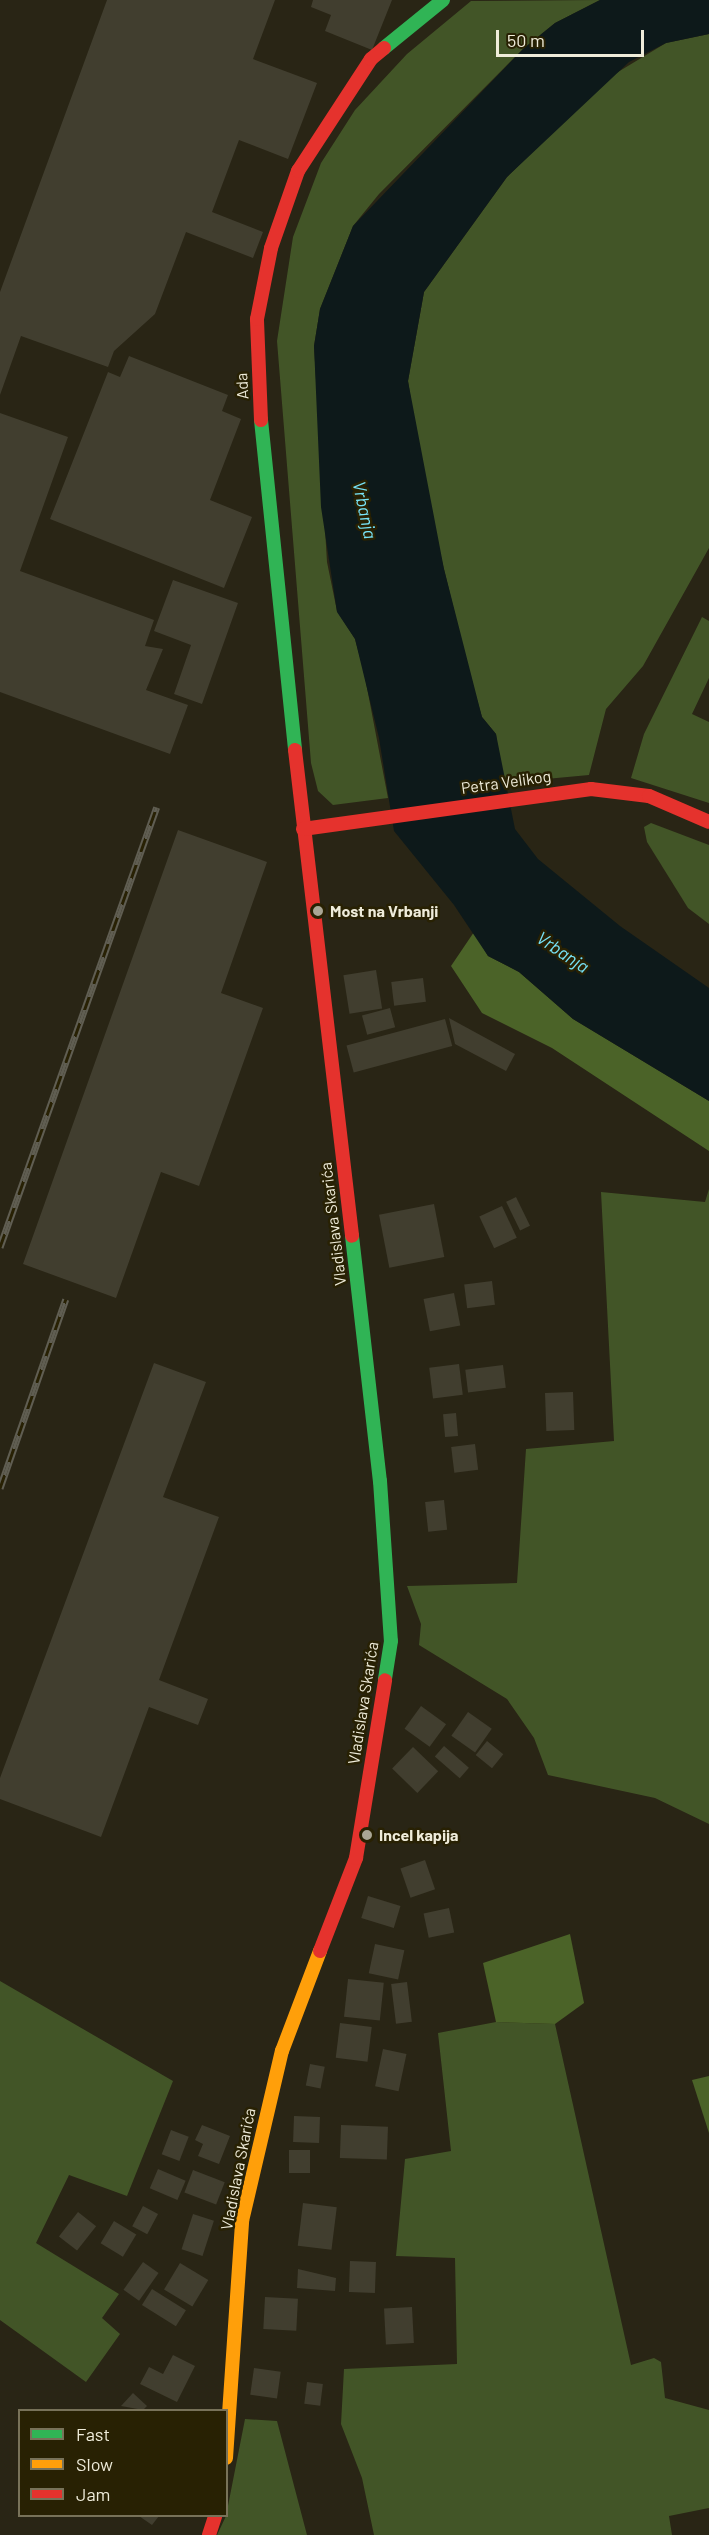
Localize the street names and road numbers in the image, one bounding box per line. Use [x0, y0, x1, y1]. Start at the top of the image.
street label: Ada [232, 372, 252, 400]
street label: Petra Velikog [460, 766, 552, 798]
street label: Vladislava Skarića [316, 1161, 350, 1287]
street label: Vladislava Skarića [344, 1640, 382, 1766]
street label: Vladislava Skarića [217, 2106, 259, 2232]

